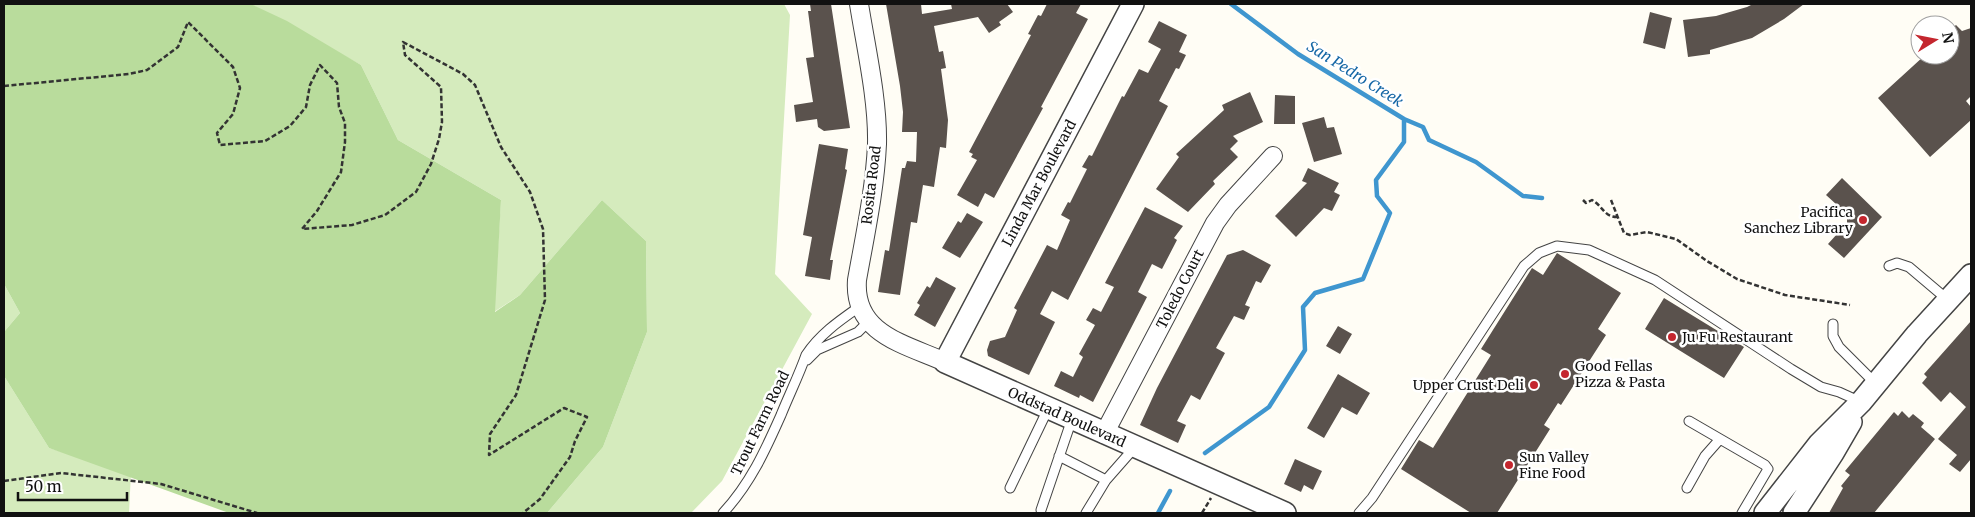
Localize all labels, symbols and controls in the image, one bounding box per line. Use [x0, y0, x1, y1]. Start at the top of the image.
north arrow [1910, 15, 1960, 65]
text: N [1938, 31, 1958, 45]
water label: San Pedro Creek [1304, 36, 1407, 111]
street label: Linda Mar Boulevard [998, 116, 1080, 249]
street label: Rosita Road [857, 144, 885, 225]
place label: Pacifica Sanchez Library [1744, 203, 1854, 237]
marker: Pacifica Sanchez Library [1857, 214, 1869, 226]
street label: Toledo Court [1152, 246, 1208, 332]
place label: Ju Fu Restaurant [1681, 328, 1793, 346]
marker: Ju Fu Restaurant [1666, 331, 1678, 343]
place label: Good Fellas Pizza & Pasta [1575, 357, 1666, 391]
street label: Trout Farm Road [727, 367, 793, 478]
marker: Good Fellas Pizza & Pasta [1559, 368, 1571, 380]
place label: Upper Crust Deli [1413, 376, 1524, 394]
marker: Upper Crust Deli [1528, 379, 1540, 391]
street label: Oddstad Boulevard [1005, 383, 1129, 451]
place label: Sun Valley Fine Food [1519, 448, 1590, 482]
marker: Sun Valley Fine Food [1503, 459, 1515, 471]
scale bar [18, 470, 126, 502]
text: 50 m [25, 477, 62, 496]

